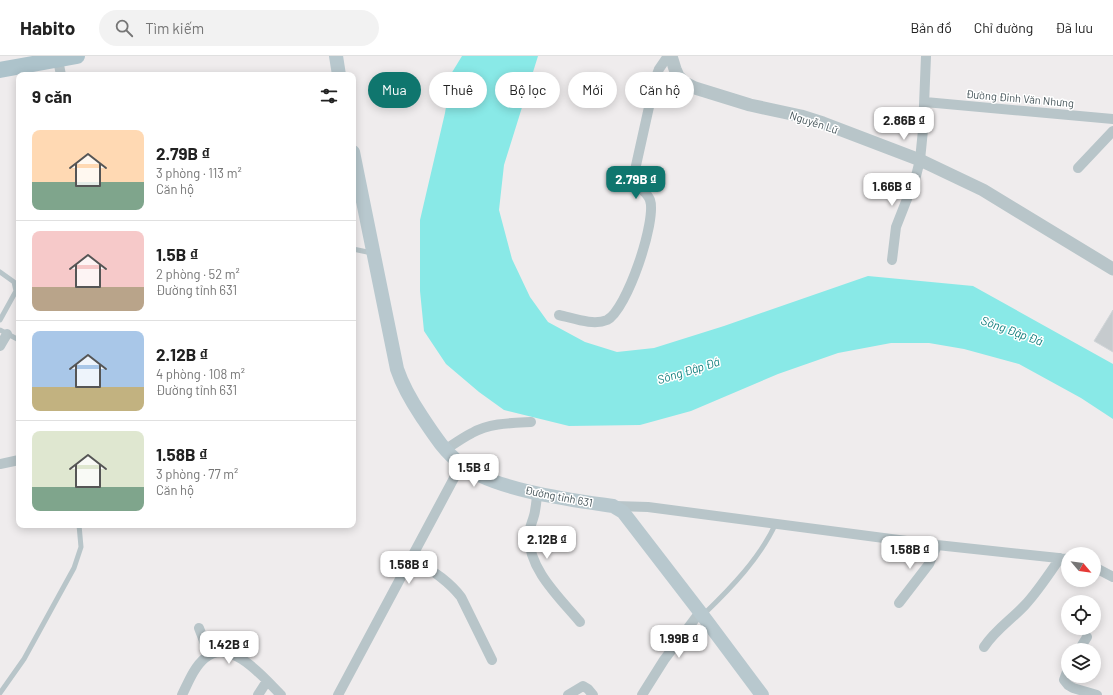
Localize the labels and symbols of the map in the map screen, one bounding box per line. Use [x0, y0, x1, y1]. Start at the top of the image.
street label: Đường Đinh Văn Nhưng [965, 87, 1075, 109]
pin: 2.86B ₫ [867, 107, 941, 141]
street label: Nguyễn Lữ [788, 108, 841, 136]
pin: 2.79B ₫ [599, 166, 673, 200]
pin: 1.66B ₫ [855, 173, 929, 207]
water label: Sông Đập Đá [979, 312, 1045, 348]
water label: Sông Đập Đá [655, 354, 721, 386]
pin: 1.5B ₫ [441, 454, 507, 488]
street label: Đường tỉnh 631 [524, 483, 594, 509]
pin: 2.12B ₫ [510, 526, 584, 560]
pin: 1.58B ₫ [873, 536, 947, 570]
north arrow [1061, 547, 1101, 587]
pin: 1.58B ₫ [372, 551, 446, 585]
pin: 1.99B ₫ [642, 625, 716, 659]
pin: 1.42B ₫ [192, 631, 266, 665]

